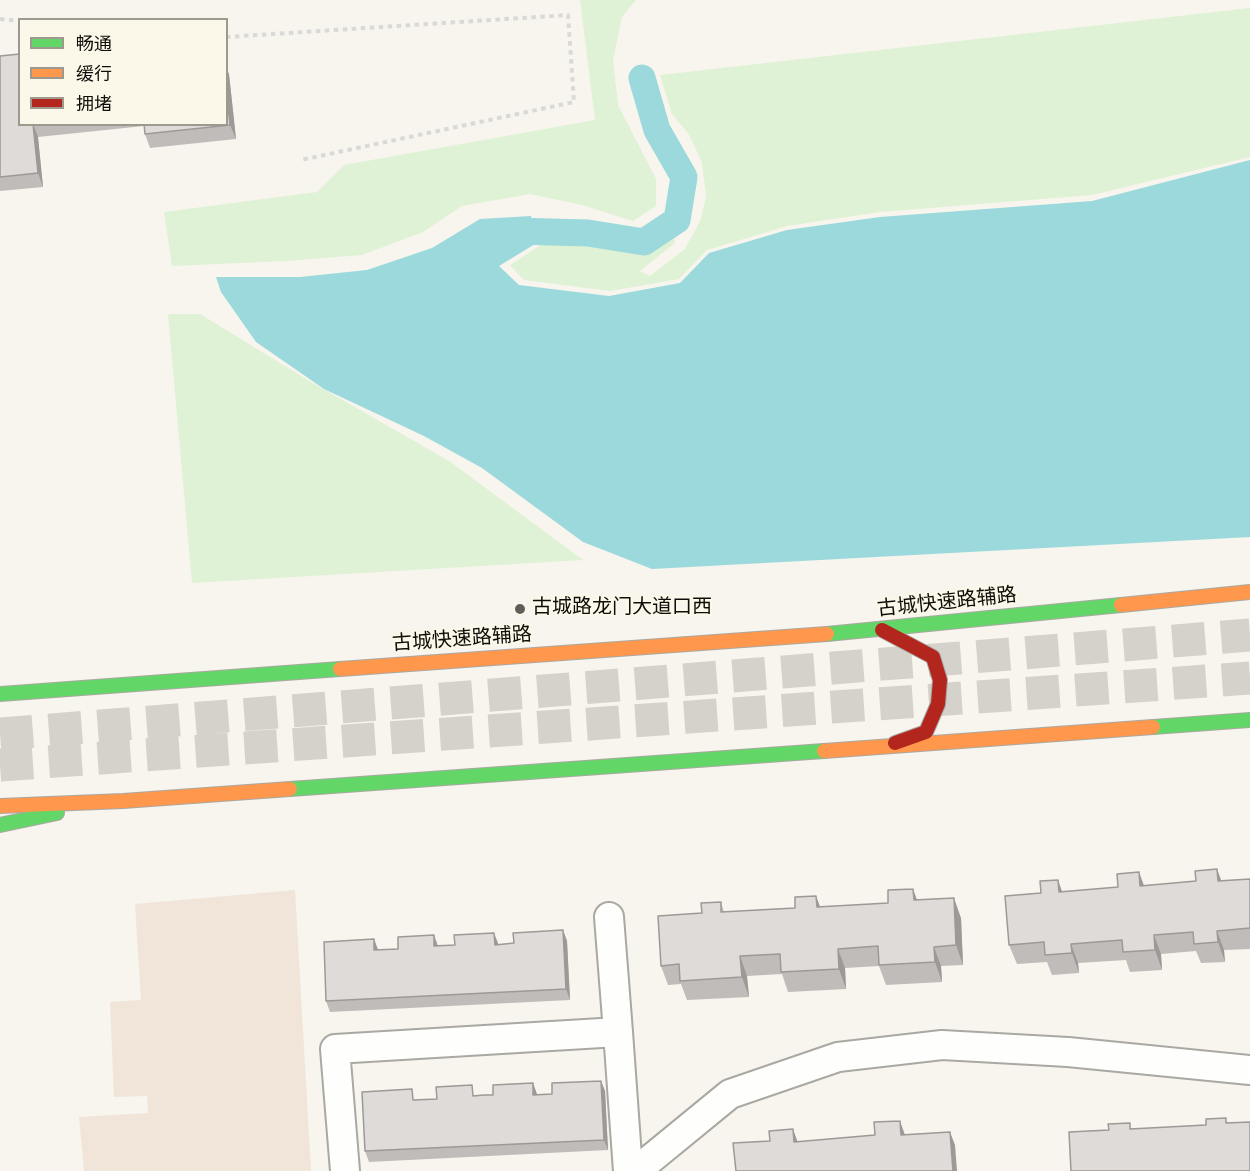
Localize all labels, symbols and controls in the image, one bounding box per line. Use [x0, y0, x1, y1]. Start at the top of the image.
legend [18, 18, 228, 126]
text: 畅通 [76, 31, 112, 58]
text: 缓行 [76, 61, 112, 88]
text: 拥堵 [76, 91, 112, 118]
street label: 古城快速路辅路 [876, 585, 1018, 623]
place label: 古城路龙门大道口西 [532, 597, 712, 621]
marker: 古城路龙门大道口西 [513, 602, 527, 616]
street label: 古城快速路辅路 [391, 624, 533, 658]

